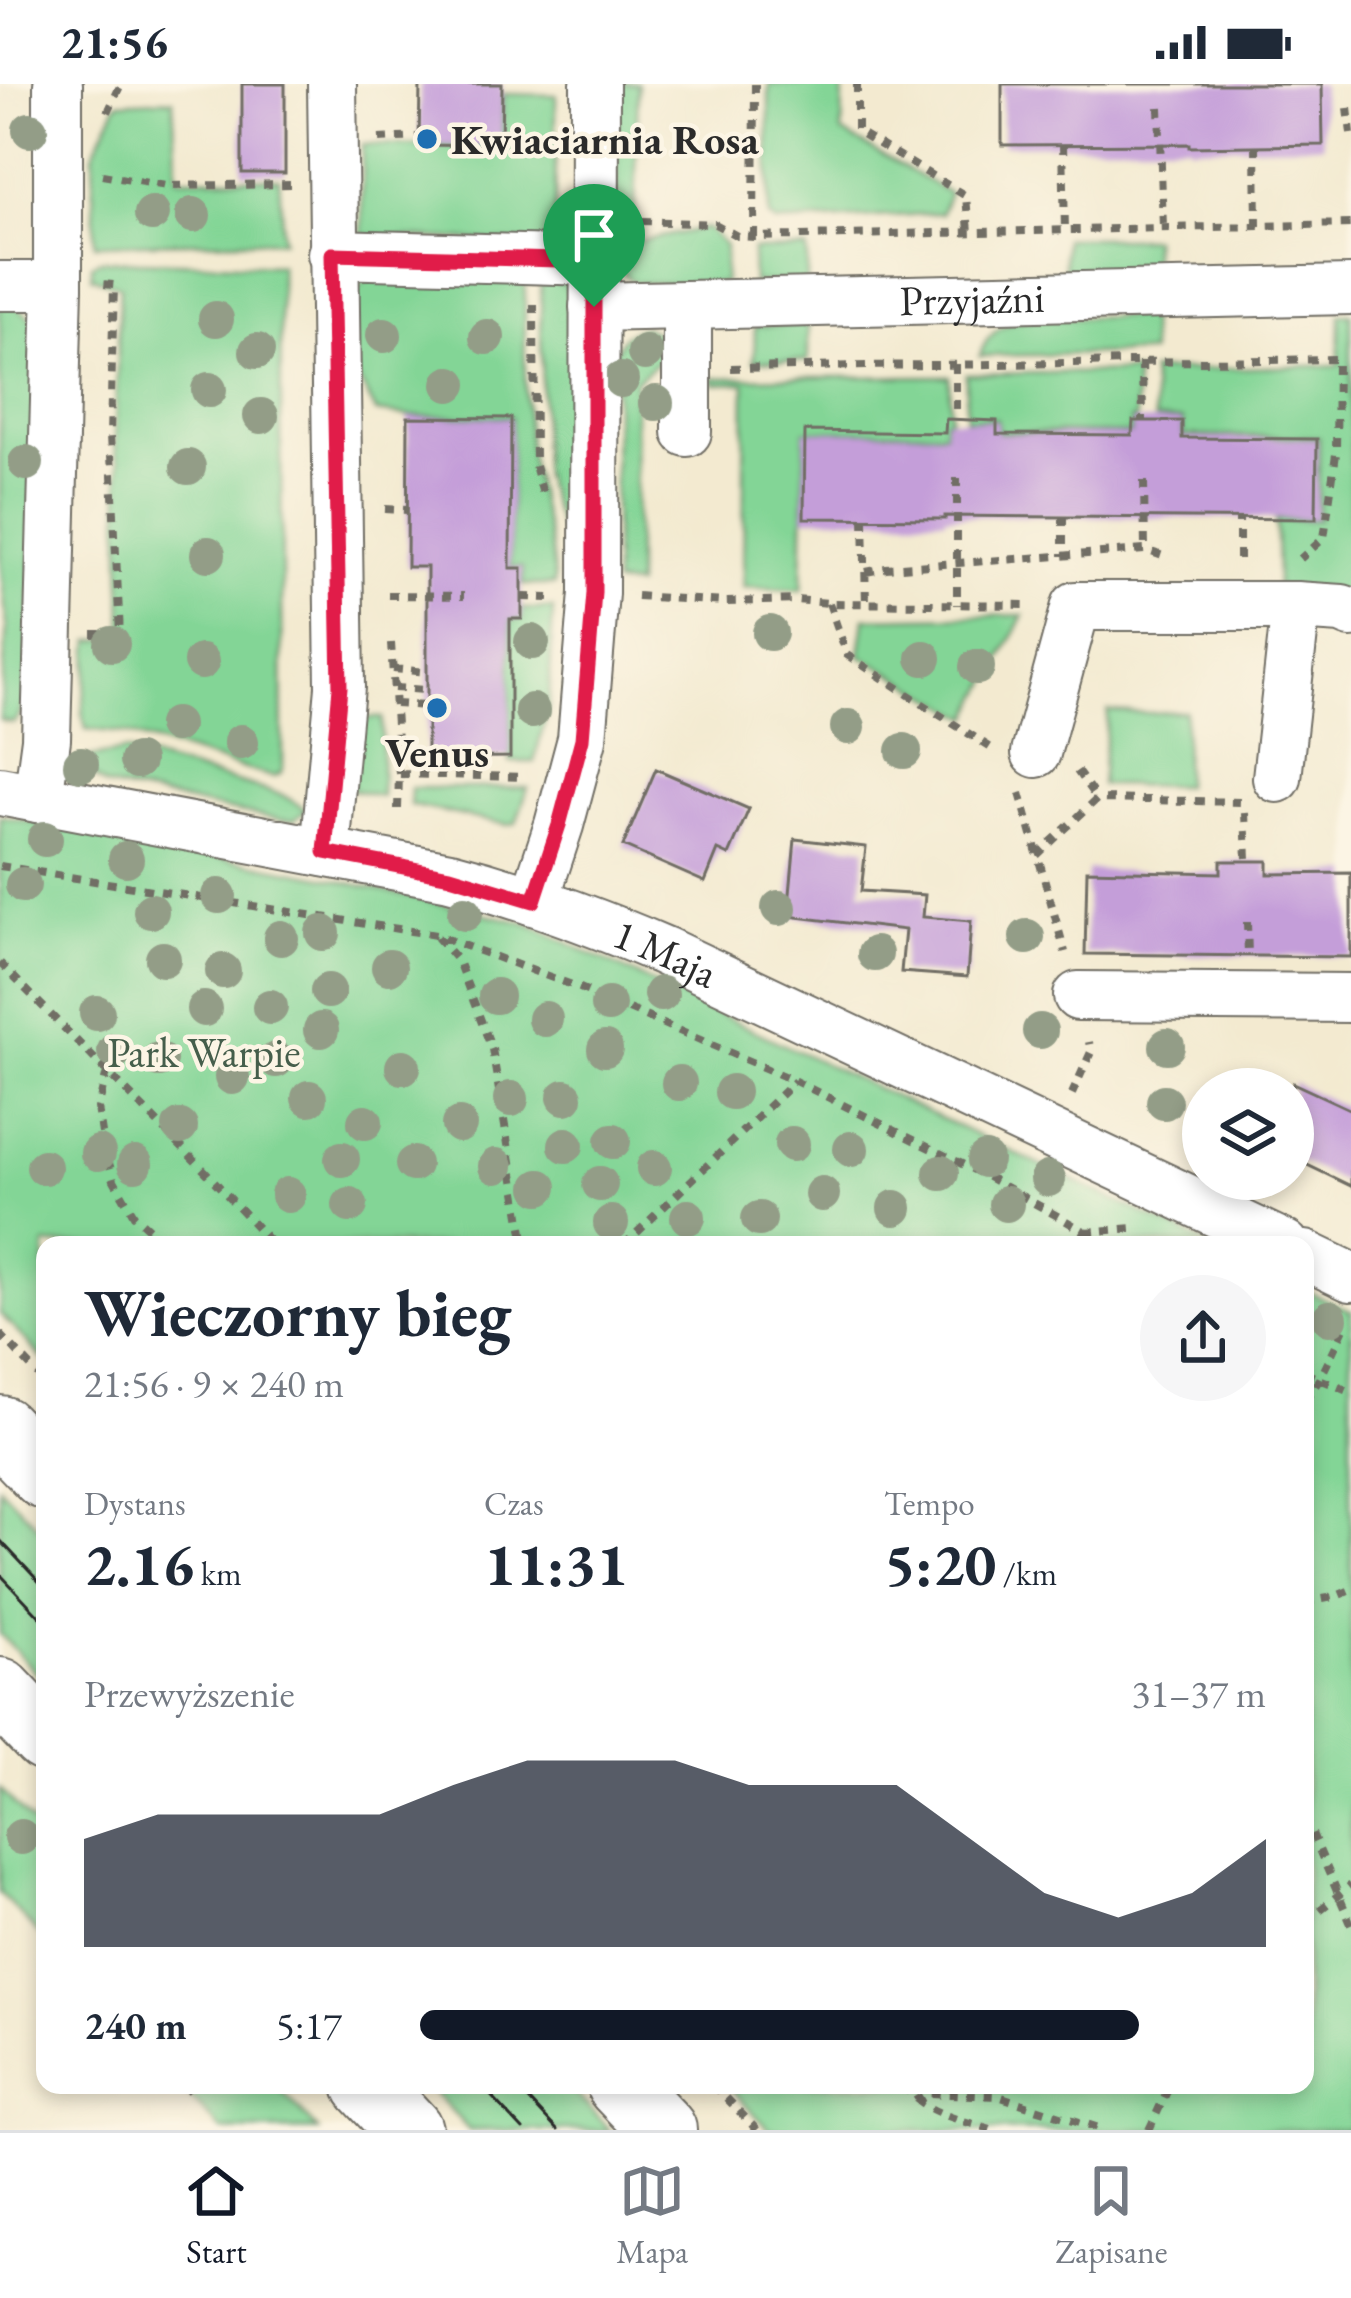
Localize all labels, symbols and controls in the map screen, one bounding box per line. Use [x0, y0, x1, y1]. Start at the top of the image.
text: 21:56 [60, 13, 168, 71]
place label: Kwiaciarnia Rosa [451, 112, 759, 167]
marker: Kwiaciarnia Rosa [414, 126, 440, 152]
pin [543, 184, 645, 307]
icon: arrive [561, 202, 627, 268]
street label: Przyjaźni [899, 269, 1045, 328]
marker: Venus [424, 695, 450, 721]
place label: Venus [385, 725, 489, 780]
street label: 1 Maja [606, 906, 727, 1000]
park label: Park Warpie [107, 1025, 301, 1080]
map controls [1182, 1068, 1314, 1200]
button: layers [1182, 1068, 1314, 1200]
text: Wieczorny bieg [84, 1270, 511, 1356]
button: share [1140, 1275, 1266, 1401]
text: 21:56 · 9 × 240 m [84, 1358, 344, 1409]
text: Dystans [84, 1482, 186, 1525]
text: Czas [484, 1482, 544, 1525]
text: Tempo [884, 1482, 975, 1525]
text: 2.16 [84, 1525, 194, 1603]
text: 11:31 [484, 1525, 628, 1603]
text: 5:20 [884, 1525, 996, 1603]
text: km [194, 1552, 242, 1595]
text: /km [996, 1552, 1057, 1595]
text: Przewyższenie [84, 1668, 295, 1719]
text: 31–37 m [1132, 1668, 1266, 1719]
text: 240 m [84, 2000, 187, 2051]
text: 5:17 [276, 2000, 342, 2051]
tab: Start [183, 2158, 249, 2273]
tab: Mapa [616, 2158, 688, 2273]
tab: Zapisane [1055, 2158, 1168, 2273]

